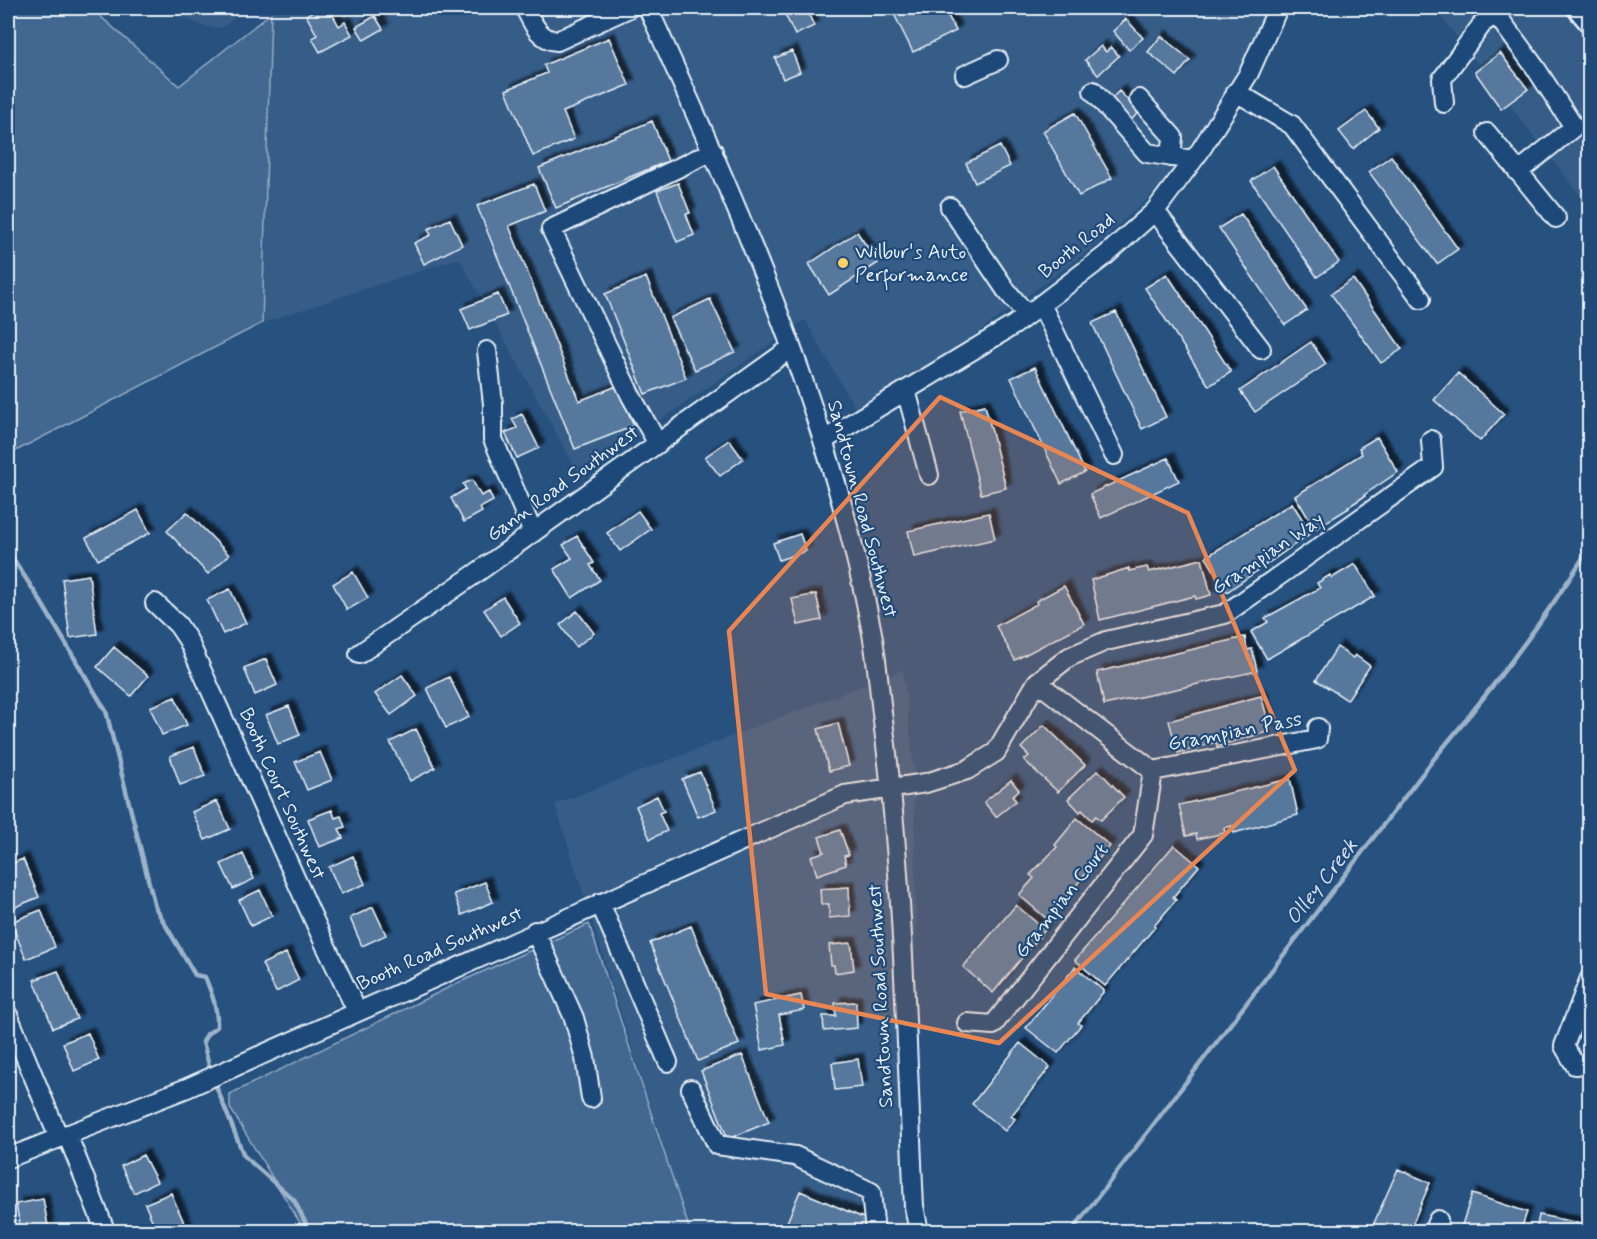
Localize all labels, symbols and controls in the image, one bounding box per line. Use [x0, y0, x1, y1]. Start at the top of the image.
street label: Booth Road [1033, 207, 1121, 285]
place label: Wilbur's Auto Performance [855, 239, 968, 291]
marker: Wilbur's Auto Performance [836, 256, 850, 270]
street label: Sandtown Road Southwest [820, 397, 904, 621]
street label: Gann Road Southwest [481, 419, 645, 548]
street label: Grampian Way [1206, 506, 1330, 602]
street label: Booth Court Southwest [232, 704, 332, 884]
street label: Grampian Pass [1166, 706, 1304, 758]
water label: Olley Creek [1279, 833, 1365, 931]
street label: Grampian Court [1009, 838, 1115, 964]
street label: Sandtown Road Southwest [862, 883, 900, 1108]
street label: Booth Road Southwest [353, 900, 527, 998]

